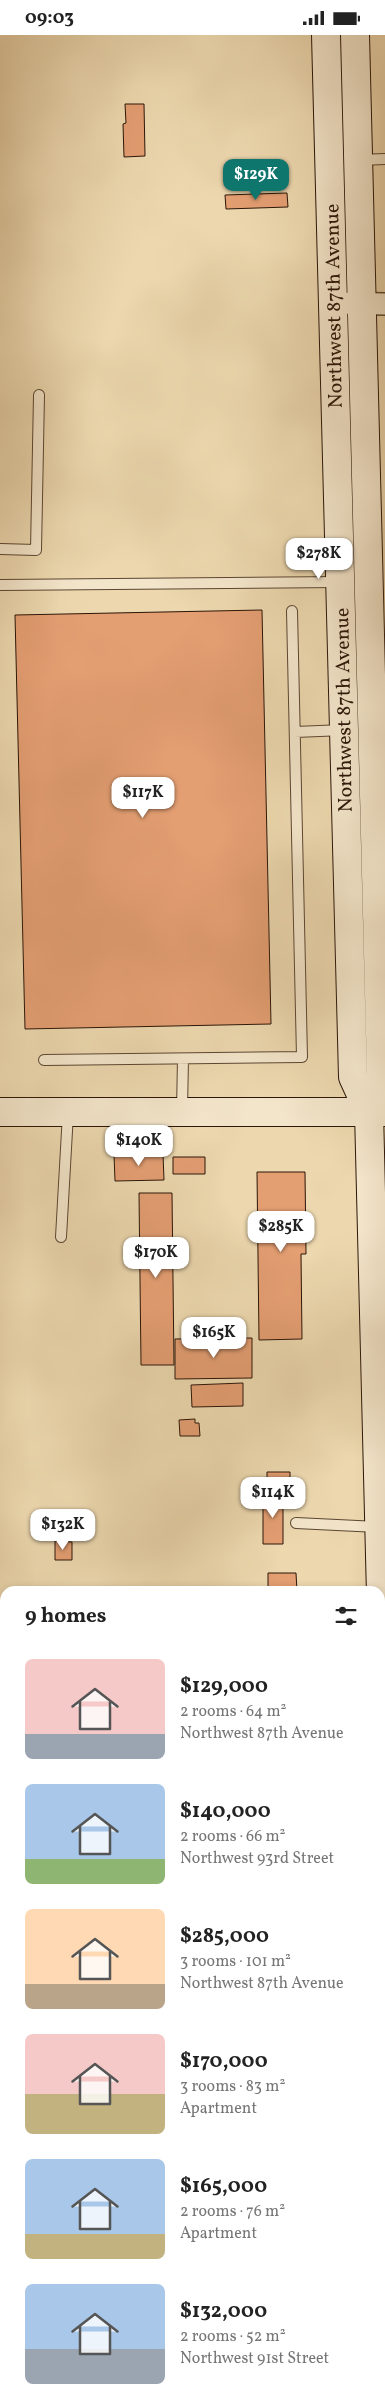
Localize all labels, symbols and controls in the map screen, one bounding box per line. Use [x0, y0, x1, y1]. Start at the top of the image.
text: 09:03 [25, 5, 74, 31]
pin: $129K [221, 159, 291, 201]
text: $129K [234, 164, 278, 186]
street label: Northwest 87th Avenue [319, 203, 351, 408]
pin: $278K [284, 537, 354, 580]
text: $278K [297, 543, 341, 565]
street label: Northwest 87th Avenue [329, 607, 361, 812]
pin: $117K [108, 777, 178, 819]
text: $117K [122, 782, 164, 804]
pin: $140K [104, 1125, 174, 1167]
text: $140K [116, 1130, 162, 1152]
pin: $285K [246, 1211, 316, 1253]
text: $285K [259, 1216, 303, 1238]
pin: $170K [121, 1237, 191, 1279]
text: $170K [134, 1242, 178, 1264]
pin: $165K [179, 1317, 249, 1359]
text: $165K [192, 1322, 236, 1344]
pin: $114K [238, 1477, 308, 1519]
text: $114K [251, 1482, 295, 1504]
pin: $132K [28, 1509, 98, 1551]
text: $132K [41, 1514, 85, 1536]
text: 9 homes [25, 1602, 106, 1631]
icon: filters [332, 1602, 360, 1630]
text: $129,000 [180, 1672, 268, 1701]
icon: home [65, 1679, 125, 1739]
text: 2 rooms · 64 m² [180, 1701, 287, 1723]
text: Northwest 87th Avenue [180, 1723, 344, 1745]
text: $140,000 [180, 1797, 271, 1826]
icon: home [65, 1804, 125, 1864]
text: 2 rooms · 66 m² [180, 1826, 286, 1848]
text: Northwest 93rd Street [180, 1848, 334, 1870]
text: $285,000 [180, 1922, 269, 1951]
icon: home [65, 1929, 125, 1989]
text: 3 rooms · 101 m² [180, 1951, 291, 1973]
text: Northwest 87th Avenue [180, 1973, 344, 1995]
text: $170,000 [180, 2047, 268, 2076]
icon: home [65, 2054, 125, 2114]
text: 3 rooms · 83 m² [180, 2076, 285, 2098]
text: Apartment [180, 2098, 257, 2120]
text: $165,000 [180, 2172, 267, 2201]
icon: home [65, 2179, 125, 2239]
text: 2 rooms · 76 m² [180, 2201, 285, 2223]
text: Apartment [180, 2223, 257, 2245]
text: $132,000 [180, 2297, 267, 2326]
icon: home [65, 2304, 125, 2364]
text: 2 rooms · 52 m² [180, 2326, 286, 2348]
text: Northwest 91st Street [180, 2348, 329, 2370]

